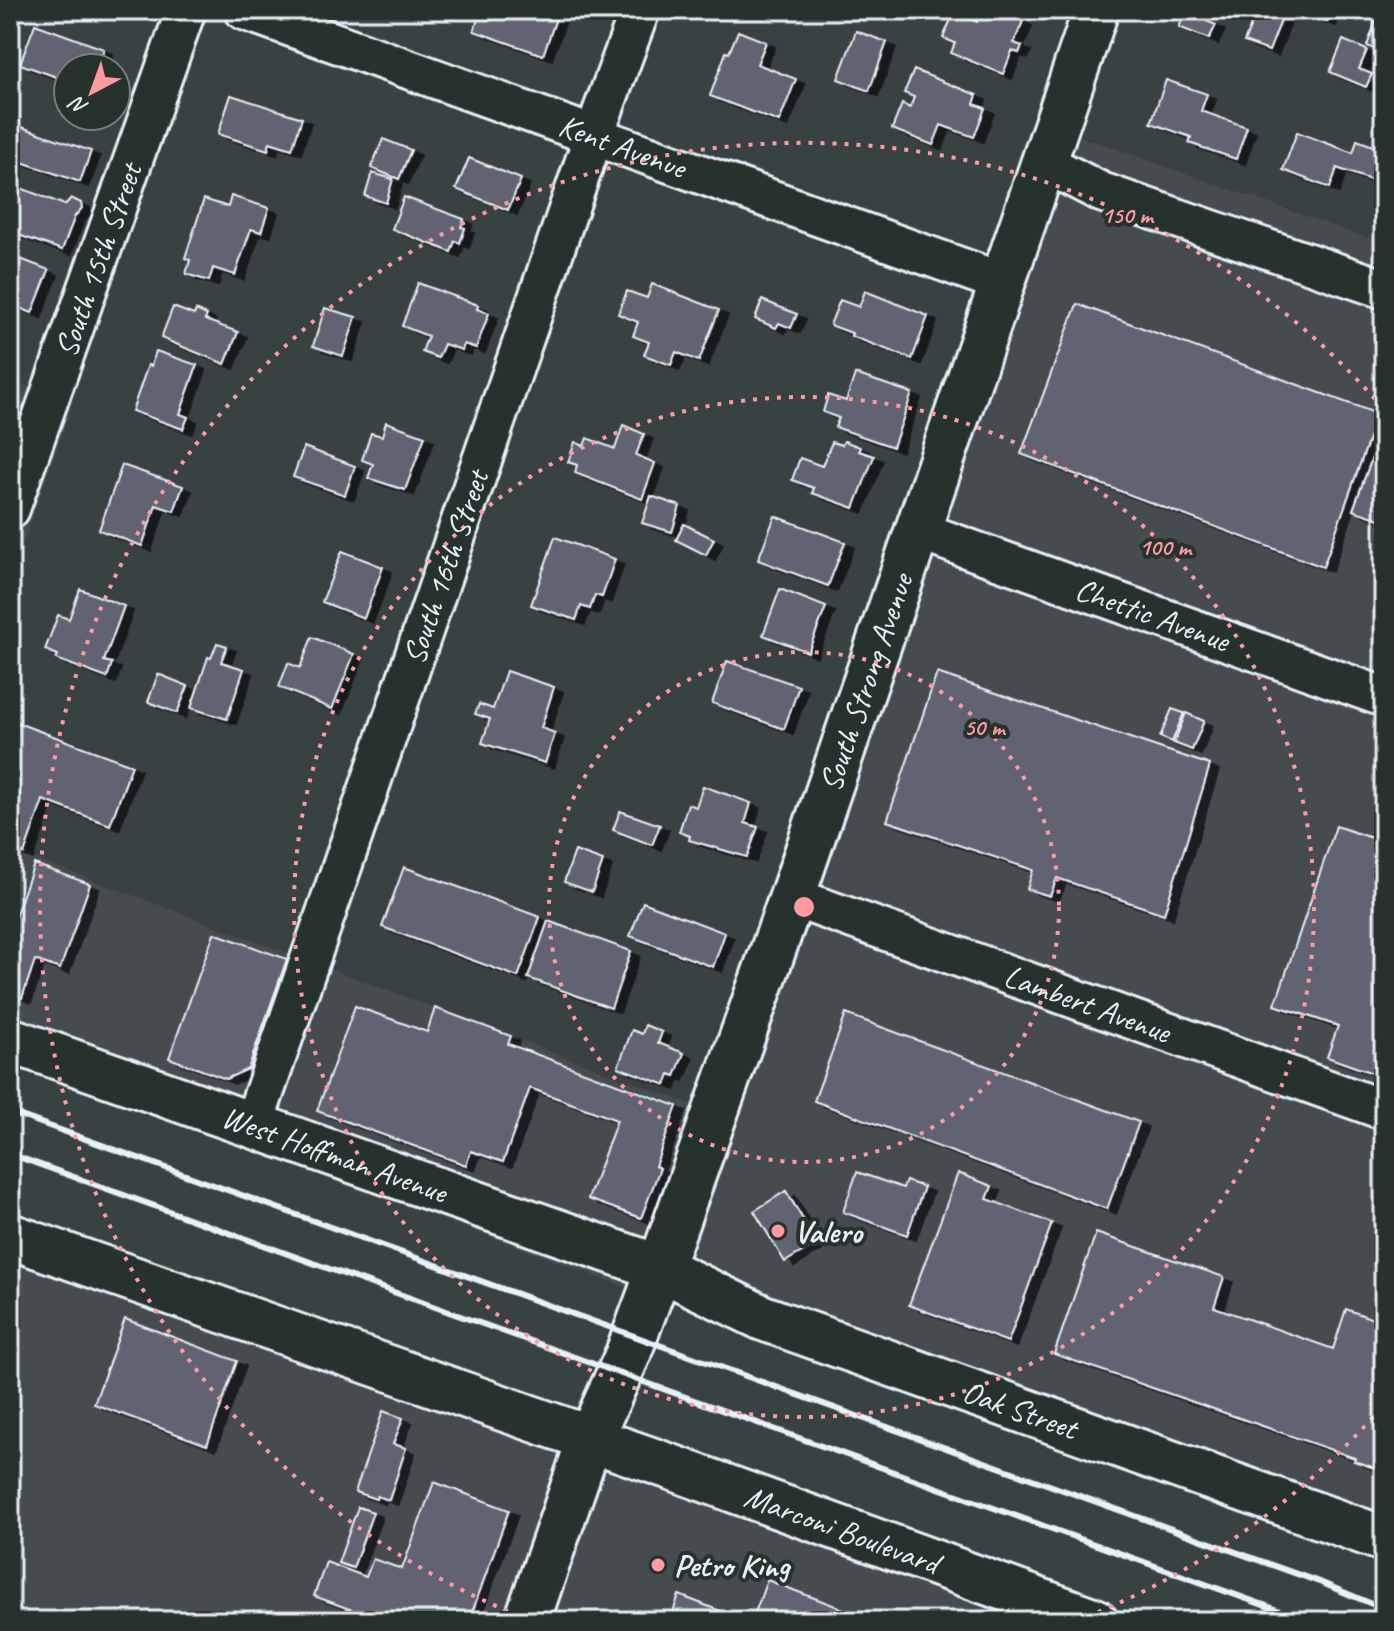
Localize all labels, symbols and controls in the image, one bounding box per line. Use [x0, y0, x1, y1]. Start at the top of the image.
north arrow [52, 52, 132, 132]
text: N [63, 89, 94, 121]
street label: Kent Avenue [553, 104, 694, 188]
street label: South 15th Street [45, 155, 152, 362]
text: 150 m [1101, 200, 1155, 230]
street label: South 16th Street [393, 462, 499, 669]
text: 100 m [1139, 532, 1193, 562]
street label: South Strong Avenue [809, 566, 923, 797]
street label: Chettic Avenue [1070, 568, 1237, 662]
text: 50 m [964, 712, 1007, 742]
centre of rings [790, 893, 818, 921]
street label: Lambert Avenue [999, 955, 1178, 1053]
street label: West Hoffman Avenue [217, 1096, 455, 1213]
place label: Valero [794, 1211, 864, 1252]
marker: Valero [769, 1222, 787, 1240]
street label: Oak Street [957, 1370, 1086, 1450]
street label: Marconi Boulevard [739, 1475, 949, 1585]
place label: Petro King [674, 1545, 792, 1586]
marker: Petro King [649, 1556, 667, 1574]

